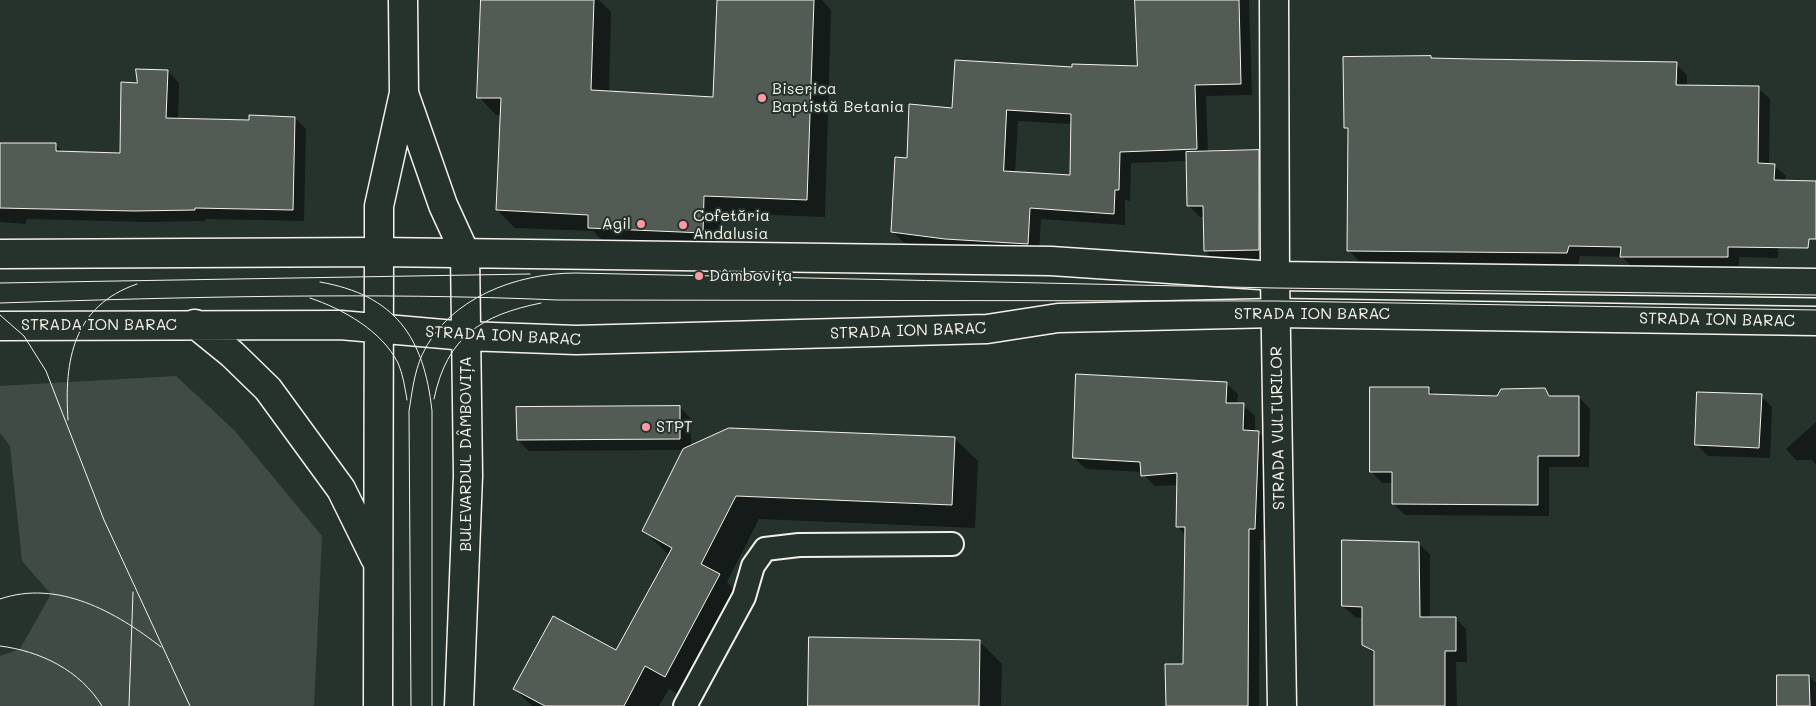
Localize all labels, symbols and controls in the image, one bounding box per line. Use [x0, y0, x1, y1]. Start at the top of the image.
place label: Biserica Baptistă Betania [772, 79, 904, 117]
marker: Biserica Baptistă Betania [756, 92, 768, 104]
place label: Cofetăria Andalusia [693, 206, 770, 244]
place label: Agil [602, 214, 631, 234]
marker: Agil [635, 218, 647, 230]
marker: Cofetăria Andalusia [677, 219, 689, 231]
place label: Dâmbovița [709, 266, 793, 286]
marker: Dâmbovița [693, 270, 705, 282]
street label: STRADA ION BARAC [1234, 304, 1390, 324]
street label: STRADA ION BARAC [1639, 309, 1795, 331]
street label: STRADA ION BARAC [21, 315, 177, 335]
street label: STRADA ION BARAC [830, 319, 986, 343]
street label: STRADA ION BARAC [425, 322, 581, 350]
street label: STRADA VULTURILOR [1267, 346, 1289, 510]
street label: BULEVARDUL DÂMBOVIȚA [456, 356, 476, 552]
place label: STPT [656, 417, 693, 437]
marker: STPT [640, 421, 652, 433]

